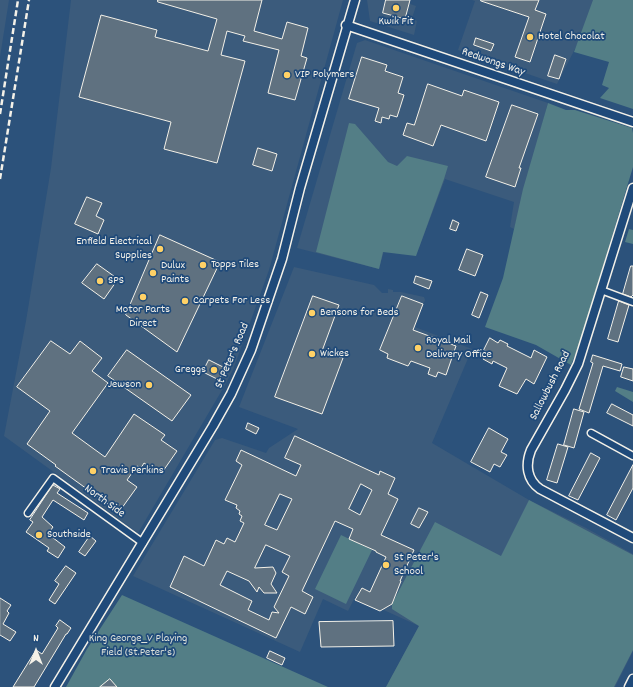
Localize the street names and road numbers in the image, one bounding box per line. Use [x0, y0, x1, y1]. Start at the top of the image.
street label: Redwongs Way [460, 45, 526, 81]
street label: St Peter's Road [213, 321, 253, 391]
street label: Sallowbush Road [527, 349, 575, 423]
street label: North Side [81, 482, 127, 522]

